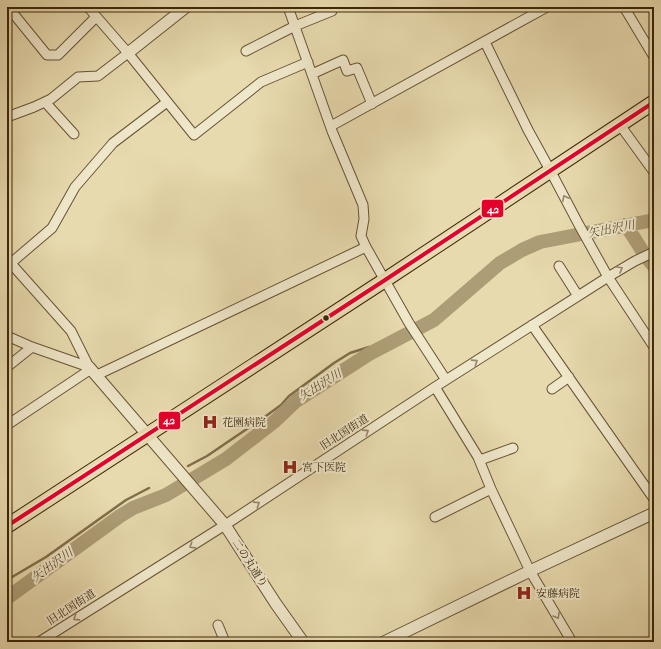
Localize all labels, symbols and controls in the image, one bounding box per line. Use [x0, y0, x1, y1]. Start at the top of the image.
one-way arrow [562, 194, 569, 202]
line badge: 42 [481, 199, 504, 218]
text: 42 [486, 203, 499, 216]
water label: 矢出沢川 [586, 217, 638, 240]
one-way arrow [616, 267, 623, 274]
unlabelled marker [321, 313, 331, 323]
one-way arrow [471, 359, 478, 366]
water label: 矢出沢川 [296, 365, 346, 404]
line badge: 42 [158, 411, 181, 430]
street label: 旧北国街道 [318, 412, 371, 453]
hospital icon: 花園病院 [201, 413, 219, 431]
text: 42 [162, 414, 175, 427]
place label: 花園病院 [222, 416, 266, 429]
one-way arrow [362, 430, 369, 437]
hospital icon: 宮下医院 [281, 458, 299, 476]
place label: 宮下医院 [302, 461, 346, 474]
one-way arrow [253, 501, 260, 508]
street label: 二の丸通り [229, 537, 270, 590]
one-way arrow [189, 541, 196, 548]
water label: 矢出沢川 [28, 544, 77, 585]
hospital icon: 安藤病院 [515, 584, 533, 602]
street label: 旧北国街道 [45, 587, 98, 628]
place label: 安藤病院 [536, 587, 580, 600]
one-way arrow [553, 612, 560, 619]
one-way arrow [73, 614, 80, 621]

